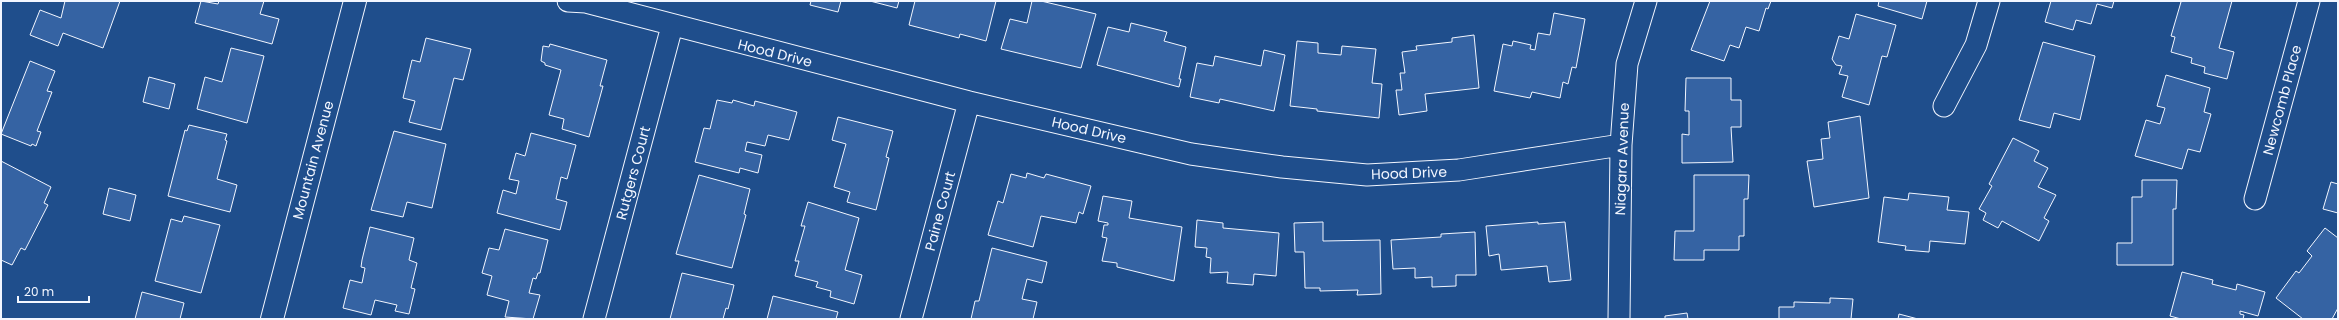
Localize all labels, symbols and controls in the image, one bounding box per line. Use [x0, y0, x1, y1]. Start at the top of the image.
street label: Hood Drive [736, 34, 815, 72]
street label: Newcomb Place [2258, 42, 2306, 157]
street label: Mountain Avenue [288, 98, 339, 222]
street label: Niagara Avenue [1610, 102, 1634, 216]
street label: Hood Drive [1050, 112, 1129, 148]
street label: Rutgers Court [611, 124, 655, 222]
street label: Hood Drive [1371, 162, 1448, 184]
street label: Paine Court [920, 169, 960, 253]
scale bar [18, 278, 89, 304]
text: 20 m [24, 283, 54, 300]

